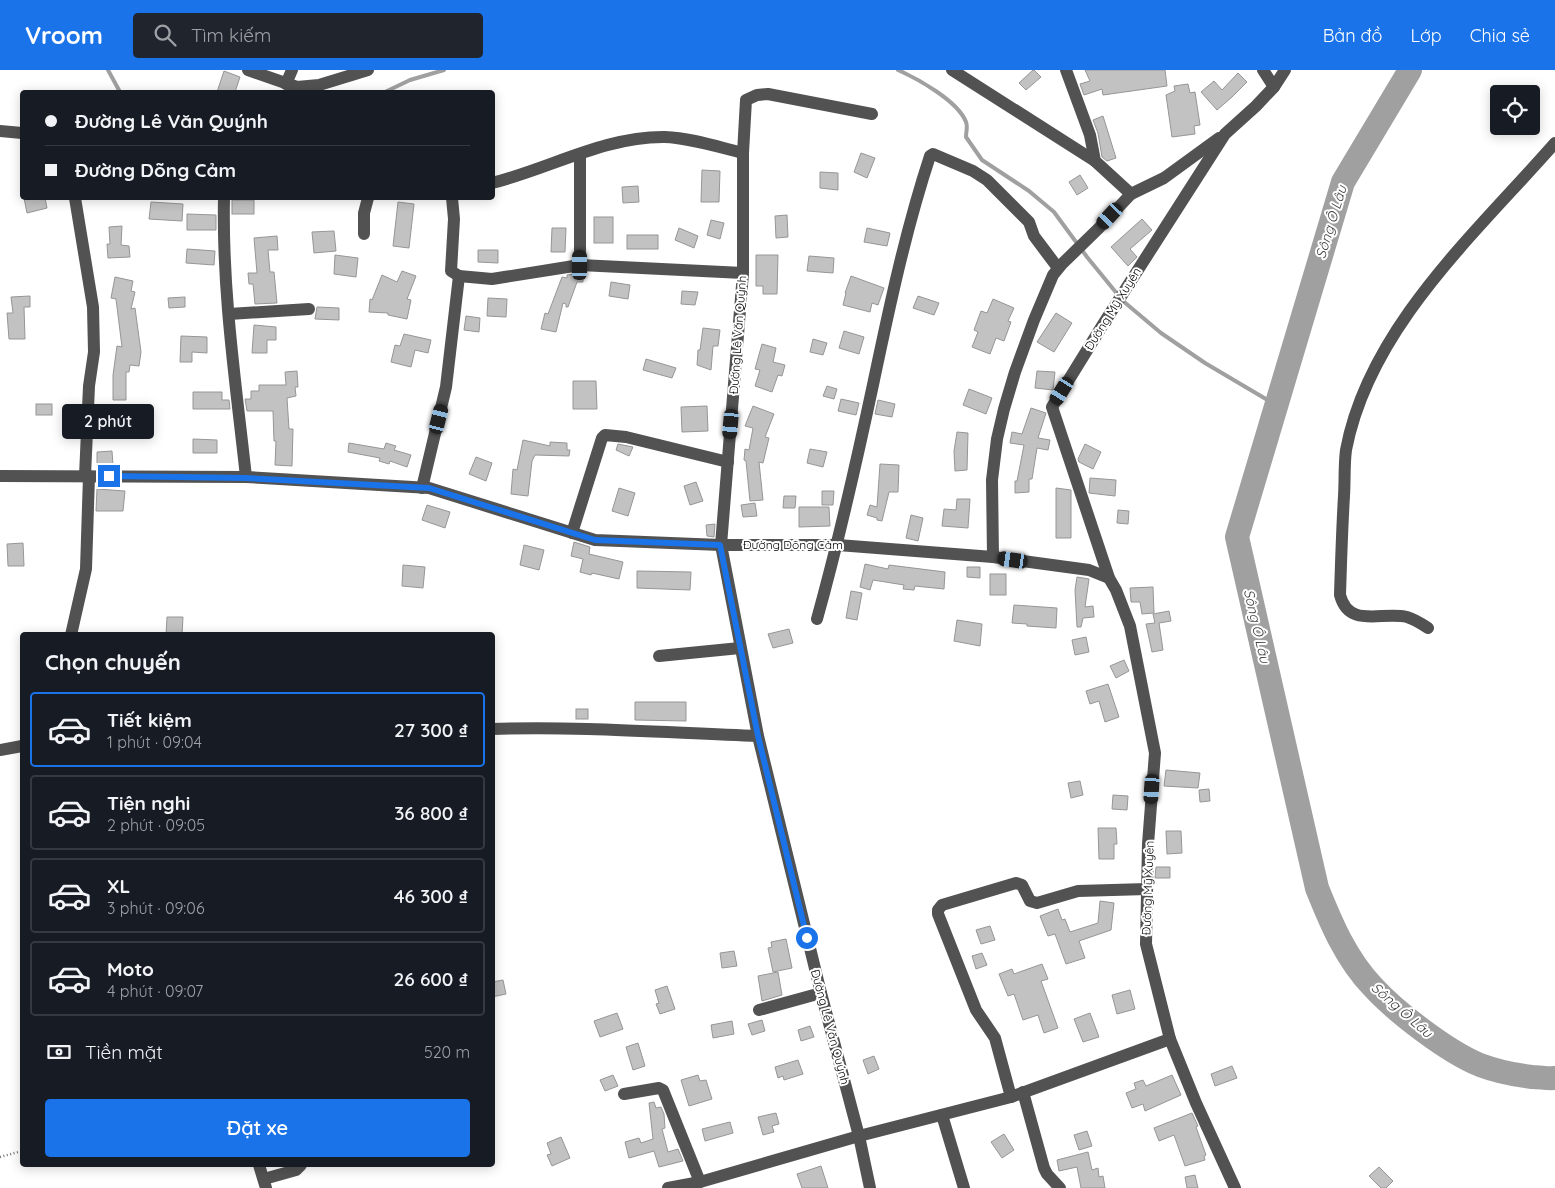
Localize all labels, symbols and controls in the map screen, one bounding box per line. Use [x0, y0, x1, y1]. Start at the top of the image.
search box [133, 13, 483, 58]
text: Vroom [25, 20, 103, 50]
icon: search [151, 21, 179, 49]
text: Tìm kiếm [191, 23, 271, 47]
text: Bản đồ [1323, 24, 1382, 47]
text: Lớp [1410, 24, 1442, 47]
text: Chia sẻ [1470, 24, 1530, 47]
map controls [1490, 85, 1540, 135]
button: locate [1490, 85, 1540, 135]
text: Đường Lê Văn Quýnh [75, 109, 268, 133]
text: Đường Dõng Cảm [75, 158, 236, 182]
water label: Sông Ô Lâu [1311, 182, 1351, 261]
car [1094, 200, 1125, 232]
car [572, 250, 587, 280]
street label: Đường Mỹ Xuyên [1081, 265, 1144, 353]
street label: Đường Lê Văn Quýnh [726, 275, 749, 395]
car [1047, 374, 1076, 408]
car [428, 403, 449, 435]
callout: 2 phút [63, 404, 155, 438]
car [722, 408, 739, 440]
text: 2 phút [84, 411, 132, 431]
route end [98, 465, 120, 487]
street label: Đường Dõng Cảm [743, 537, 843, 552]
car [997, 550, 1028, 570]
water label: Sông Ô Lâu [1240, 587, 1274, 666]
text: Chọn chuyến [45, 648, 181, 676]
icon: car [47, 707, 92, 752]
text: Tiết kiệm [107, 708, 192, 732]
text: 27 300 ₫ [394, 718, 468, 742]
text: 1 phút · 09:04 [107, 732, 202, 752]
car [1143, 774, 1160, 804]
icon: car [47, 790, 92, 835]
text: Tiện nghi [107, 791, 190, 815]
text: 36 800 ₫ [394, 801, 468, 825]
text: 2 phút · 09:05 [107, 815, 205, 835]
street label: Đường Mỹ Xuyên [1138, 840, 1157, 936]
icon: car [47, 873, 92, 918]
text: XL [107, 874, 130, 898]
text: 46 300 ₫ [394, 884, 468, 908]
text: 3 phút · 09:06 [107, 898, 205, 918]
route start [796, 927, 818, 949]
icon: car [47, 956, 92, 1001]
text: Moto [107, 957, 154, 981]
text: 26 600 ₫ [394, 967, 468, 991]
street label: Đường Lê Văn Quýnh [808, 968, 853, 1086]
water label: Sông Ô Lâu [1368, 979, 1437, 1042]
text: 4 phút · 09:07 [107, 981, 203, 1001]
icon: cash [45, 1038, 73, 1066]
text: Tiền mặt [85, 1040, 163, 1064]
text: 520 m [424, 1042, 470, 1062]
button: Đặt xe [45, 1099, 470, 1157]

